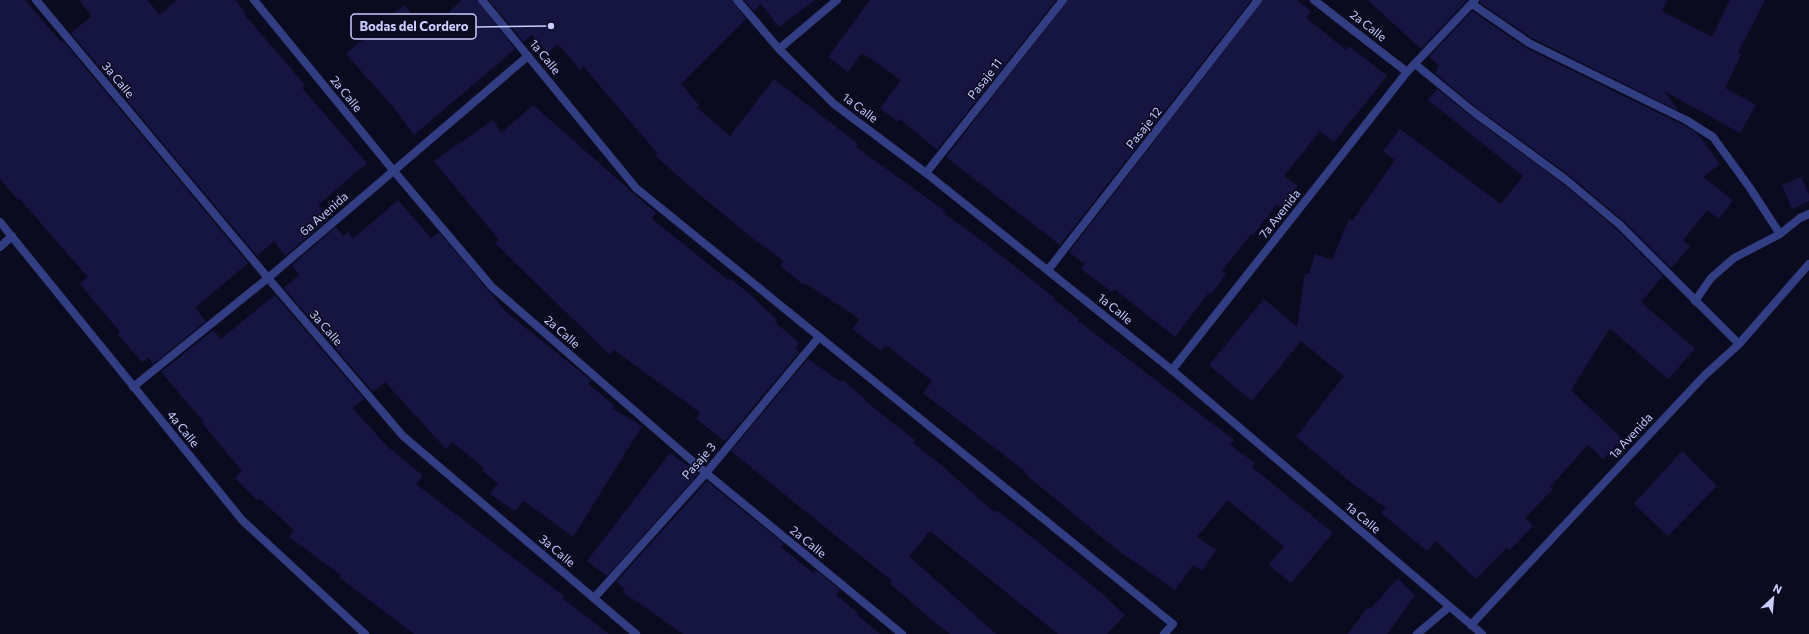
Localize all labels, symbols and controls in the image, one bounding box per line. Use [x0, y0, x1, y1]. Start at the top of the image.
street label: 2a Calle [1348, 7, 1390, 44]
callout: Bodas del Cordero [351, 14, 476, 39]
text: Bodas del Cordero [359, 18, 469, 34]
street label: 1a Calle [528, 36, 564, 77]
street label: Pasaje 11 [964, 55, 1004, 101]
street label: 3a Calle [100, 59, 138, 100]
street label: 2a Calle [328, 73, 365, 114]
street label: 1a Calle [840, 89, 881, 125]
street label: Pasaje 12 [1123, 103, 1164, 151]
street label: 7a Avenida [1256, 186, 1303, 241]
street label: 6a Avenida [296, 189, 350, 238]
street label: 1a Calle [1095, 290, 1136, 326]
street label: 3a Calle [308, 307, 346, 348]
street label: 2a Calle [542, 312, 583, 350]
street label: 4a Calle [165, 407, 203, 449]
street label: 1a Avenida [1606, 410, 1655, 461]
street label: Pasaje 3 [679, 439, 718, 482]
street label: 1a Calle [1344, 499, 1384, 536]
street label: 2a Calle [788, 523, 829, 560]
street label: 3a Calle [537, 531, 578, 569]
north arrow [1753, 578, 1793, 618]
text: N [1771, 581, 1784, 596]

